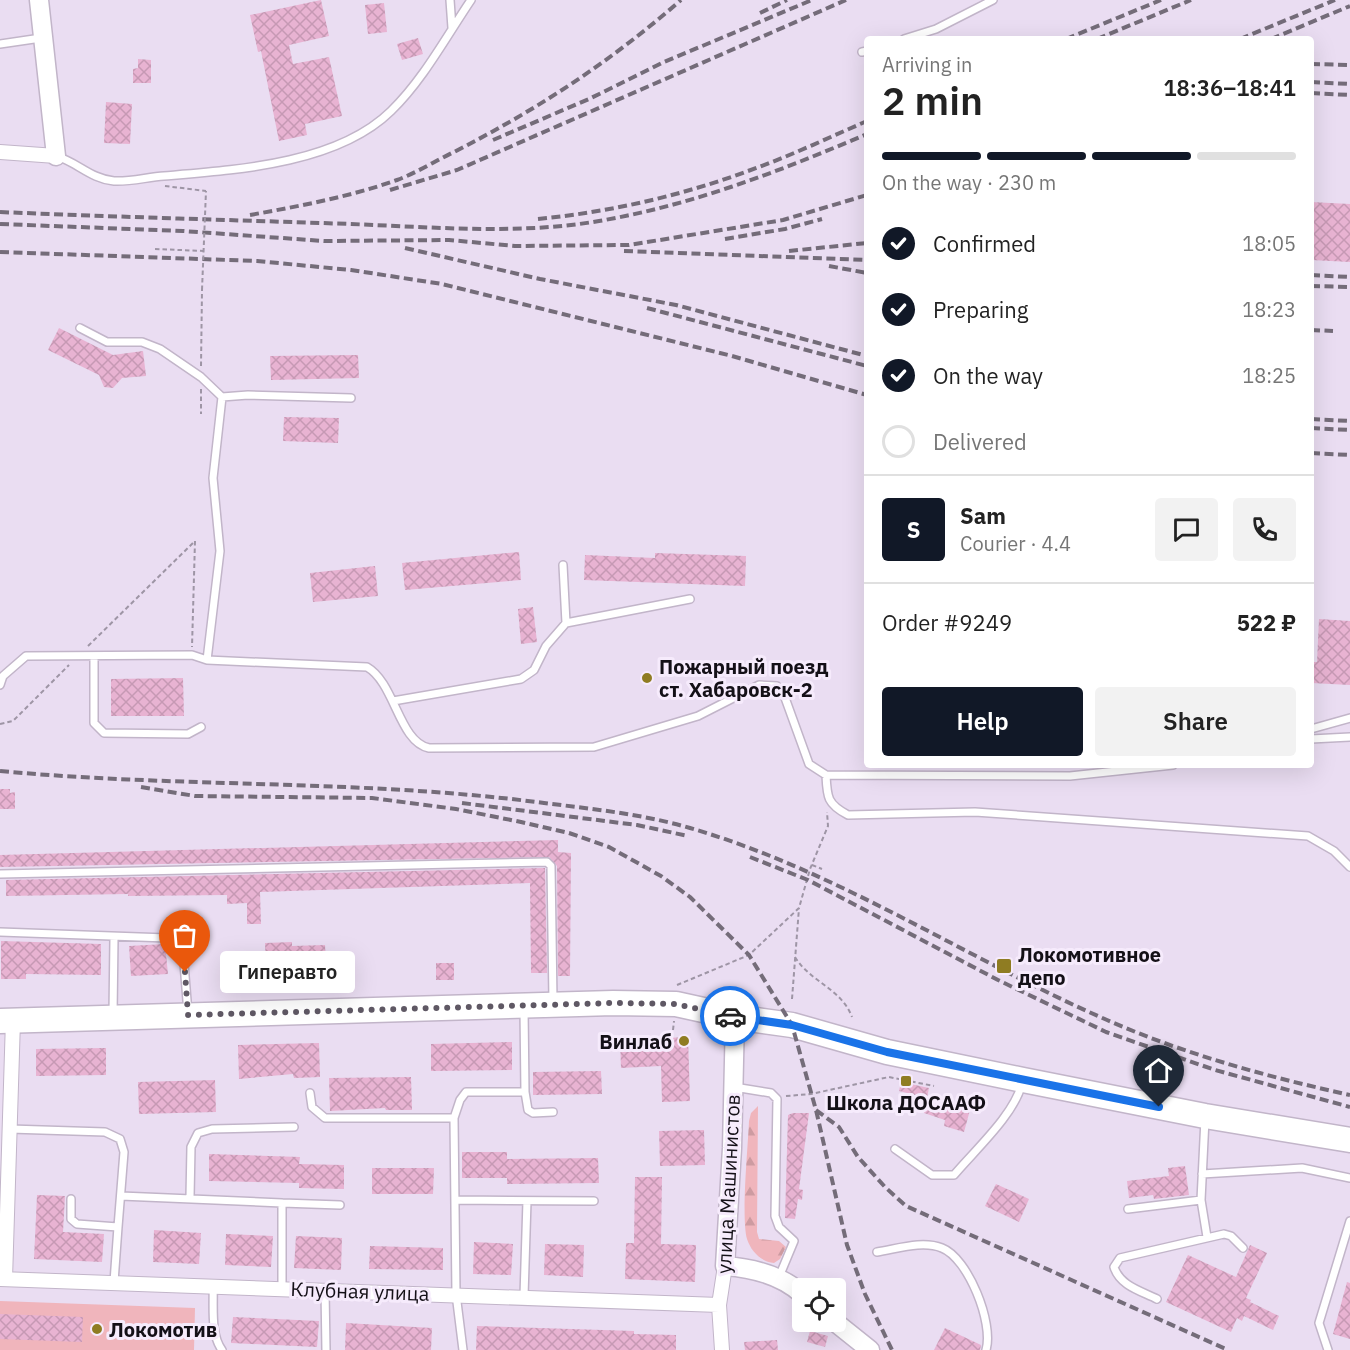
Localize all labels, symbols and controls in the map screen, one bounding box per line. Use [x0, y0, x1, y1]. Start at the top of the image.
text: Arriving in [882, 51, 972, 78]
text: 18:36–18:41 [1163, 73, 1296, 102]
text: 2 min [882, 75, 983, 126]
text: On the way · 230 m [882, 169, 1056, 196]
icon: check [882, 227, 915, 260]
text: Confirmed [933, 229, 1036, 258]
text: 18:05 [1242, 230, 1296, 257]
icon: check [882, 293, 915, 326]
text: Preparing [933, 295, 1028, 324]
text: 18:23 [1242, 296, 1296, 323]
icon: check [882, 359, 915, 392]
text: On the way [933, 361, 1043, 390]
text: 18:25 [1242, 362, 1296, 389]
text: Delivered [933, 427, 1027, 456]
button: chat [1155, 498, 1218, 561]
button: phone [1233, 498, 1296, 561]
text: Sam [960, 501, 1006, 530]
text: S [907, 515, 920, 544]
text: Courier · 4.4 [960, 530, 1071, 557]
text: Order #9249 [882, 608, 1012, 637]
text: 522 ₽ [1237, 608, 1296, 637]
place label: Пожарный поезд ст. Хабаровск-2 [659, 653, 829, 703]
marker: Пожарный поезд ст. Хабаровск-2 [640, 671, 654, 685]
button: Help [882, 687, 1083, 756]
button: Share [1095, 687, 1296, 756]
pin [159, 910, 210, 972]
icon: bag [168, 919, 201, 952]
place label: Локомотивное депо [1018, 941, 1161, 991]
callout: Гиперавто [221, 951, 356, 993]
marker: Локомотивное депо [995, 957, 1013, 975]
text: Гиперавто [238, 958, 337, 985]
courier [700, 986, 760, 1046]
icon: car [714, 1000, 747, 1033]
place label: Винлаб [599, 1028, 672, 1055]
marker: Винлаб [677, 1034, 691, 1048]
pin [1133, 1045, 1184, 1107]
icon: home [1142, 1054, 1175, 1087]
marker: Школа ДОСААФ [899, 1074, 913, 1088]
place label: Школа ДОСААФ [826, 1089, 986, 1116]
street label: улица Машинистов [710, 1093, 746, 1275]
street label: Клубная улица [290, 1275, 430, 1307]
map controls [792, 1278, 846, 1332]
button: locate [792, 1278, 846, 1332]
place label: Локомотив [109, 1316, 217, 1343]
marker: Локомотив [90, 1322, 104, 1336]

